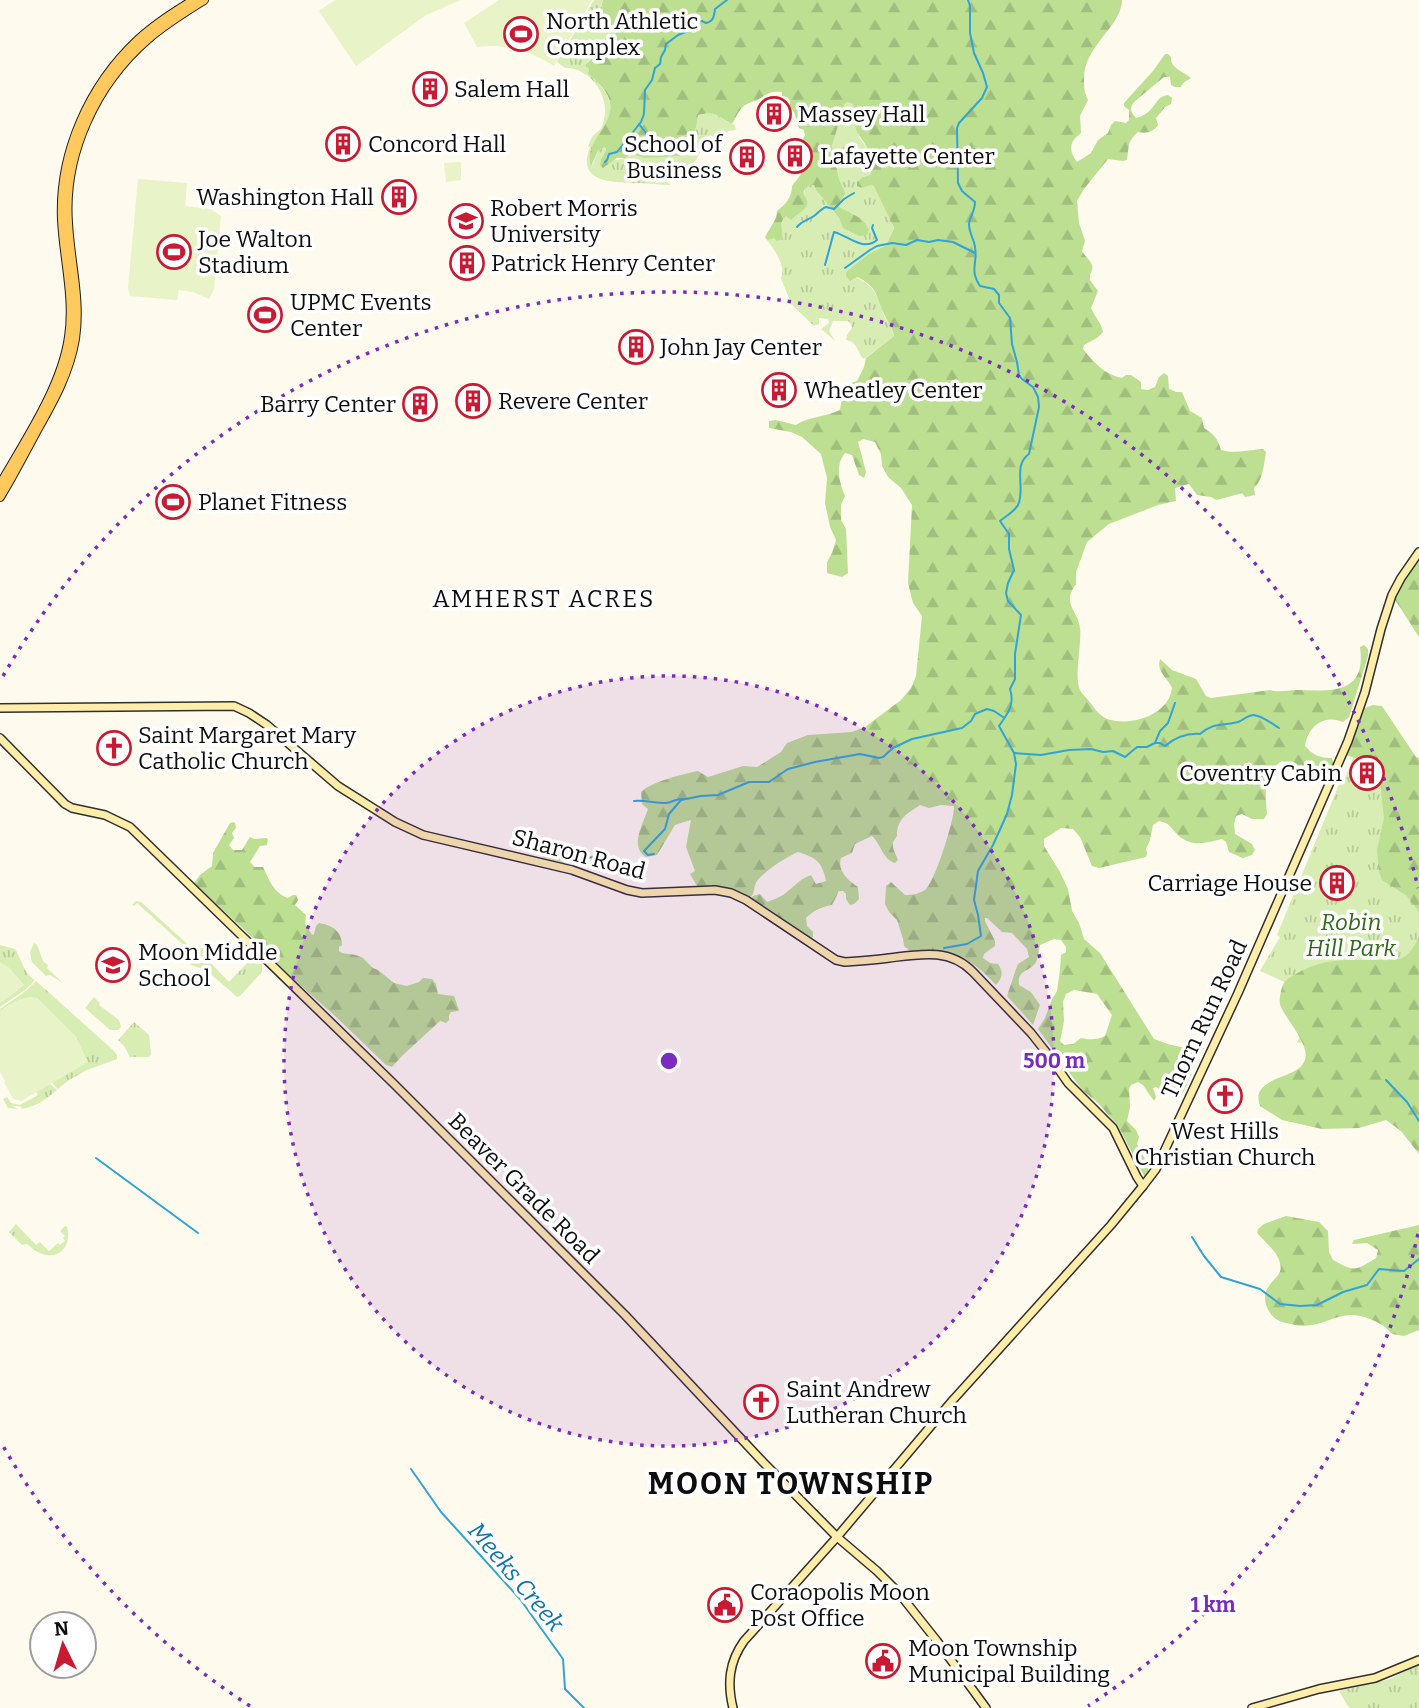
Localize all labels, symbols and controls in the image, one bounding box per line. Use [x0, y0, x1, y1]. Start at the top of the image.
place label: North Athletic Complex [546, 7, 698, 61]
sports icon: North Athletic Complex [502, 15, 540, 53]
building icon: Salem Hall [411, 70, 449, 108]
place label: Salem Hall [454, 75, 570, 103]
building icon: Massey Hall [755, 95, 793, 133]
place label: Massey Hall [798, 100, 926, 128]
building icon: Concord Hall [324, 125, 362, 163]
place label: Concord Hall [368, 130, 507, 158]
place label: School of Business [624, 130, 724, 184]
building icon: Lafayette Center [776, 137, 814, 175]
building icon: School of Business [728, 138, 766, 176]
place label: Lafayette Center [820, 142, 995, 170]
building icon: Washington Hall [380, 178, 418, 216]
place label: Washington Hall [196, 183, 374, 211]
place label: Robert Morris University [490, 194, 638, 248]
school or university icon: Robert Morris University [447, 202, 485, 240]
place label: Joe Walton Stadium [197, 225, 313, 279]
sports icon: Joe Walton Stadium [155, 233, 193, 271]
building icon: Patrick Henry Center [448, 244, 486, 282]
place label: Patrick Henry Center [491, 249, 715, 277]
place label: UPMC Events Center [290, 288, 432, 342]
sports icon: UPMC Events Center [246, 296, 284, 334]
building icon: John Jay Center [617, 328, 655, 366]
place label: John Jay Center [659, 333, 822, 361]
building icon: Wheatley Center [760, 371, 798, 409]
place label: Wheatley Center [804, 376, 982, 404]
building icon: Revere Center [454, 382, 492, 420]
building icon: Barry Center [401, 385, 439, 423]
place label: Revere Center [498, 387, 648, 415]
place label: Barry Center [260, 390, 396, 418]
sports icon: Planet Fitness [154, 483, 192, 521]
place label: Planet Fitness [198, 488, 347, 516]
district label: AMHERST ACRES [433, 585, 655, 613]
place label: Saint Margaret Mary Catholic Church [138, 721, 357, 775]
church icon: Saint Margaret Mary Catholic Church [95, 729, 133, 767]
building icon: Coventry Cabin [1348, 754, 1386, 792]
place label: Coventry Cabin [1179, 759, 1342, 787]
street label: Sharon Road [509, 823, 649, 885]
building icon: Carriage House [1318, 864, 1356, 902]
place label: Carriage House [1147, 869, 1312, 897]
park label: Robin Hill Park [1306, 908, 1396, 962]
street label: Thorn Run Road [1155, 935, 1253, 1103]
place label: Moon Middle School [138, 938, 278, 992]
school or university icon: Moon Middle School [94, 946, 132, 984]
text: 500 m [1023, 1048, 1085, 1074]
centre of rings [657, 1049, 681, 1073]
church icon: West Hills Christian Church [1206, 1077, 1244, 1115]
street label: Beaver Grade Road [443, 1107, 606, 1270]
place label: West Hills Christian Church [1135, 1117, 1315, 1171]
place label: Saint Andrew Lutheran Church [786, 1375, 967, 1429]
church icon: Saint Andrew Lutheran Church [742, 1383, 780, 1421]
district label: MOON TOWNSHIP [648, 1466, 934, 1502]
water label: Meeks Creek [462, 1517, 570, 1638]
place label: Coraopolis Moon Post Office [750, 1578, 930, 1632]
public building icon: Coraopolis Moon Post Office [706, 1586, 744, 1624]
text: 1 km [1190, 1592, 1236, 1618]
north arrow [28, 1610, 98, 1680]
text: N [53, 1616, 70, 1641]
place label: Moon Township Municipal Building [908, 1634, 1110, 1688]
public building icon: Moon Township Municipal Building [864, 1642, 902, 1680]

